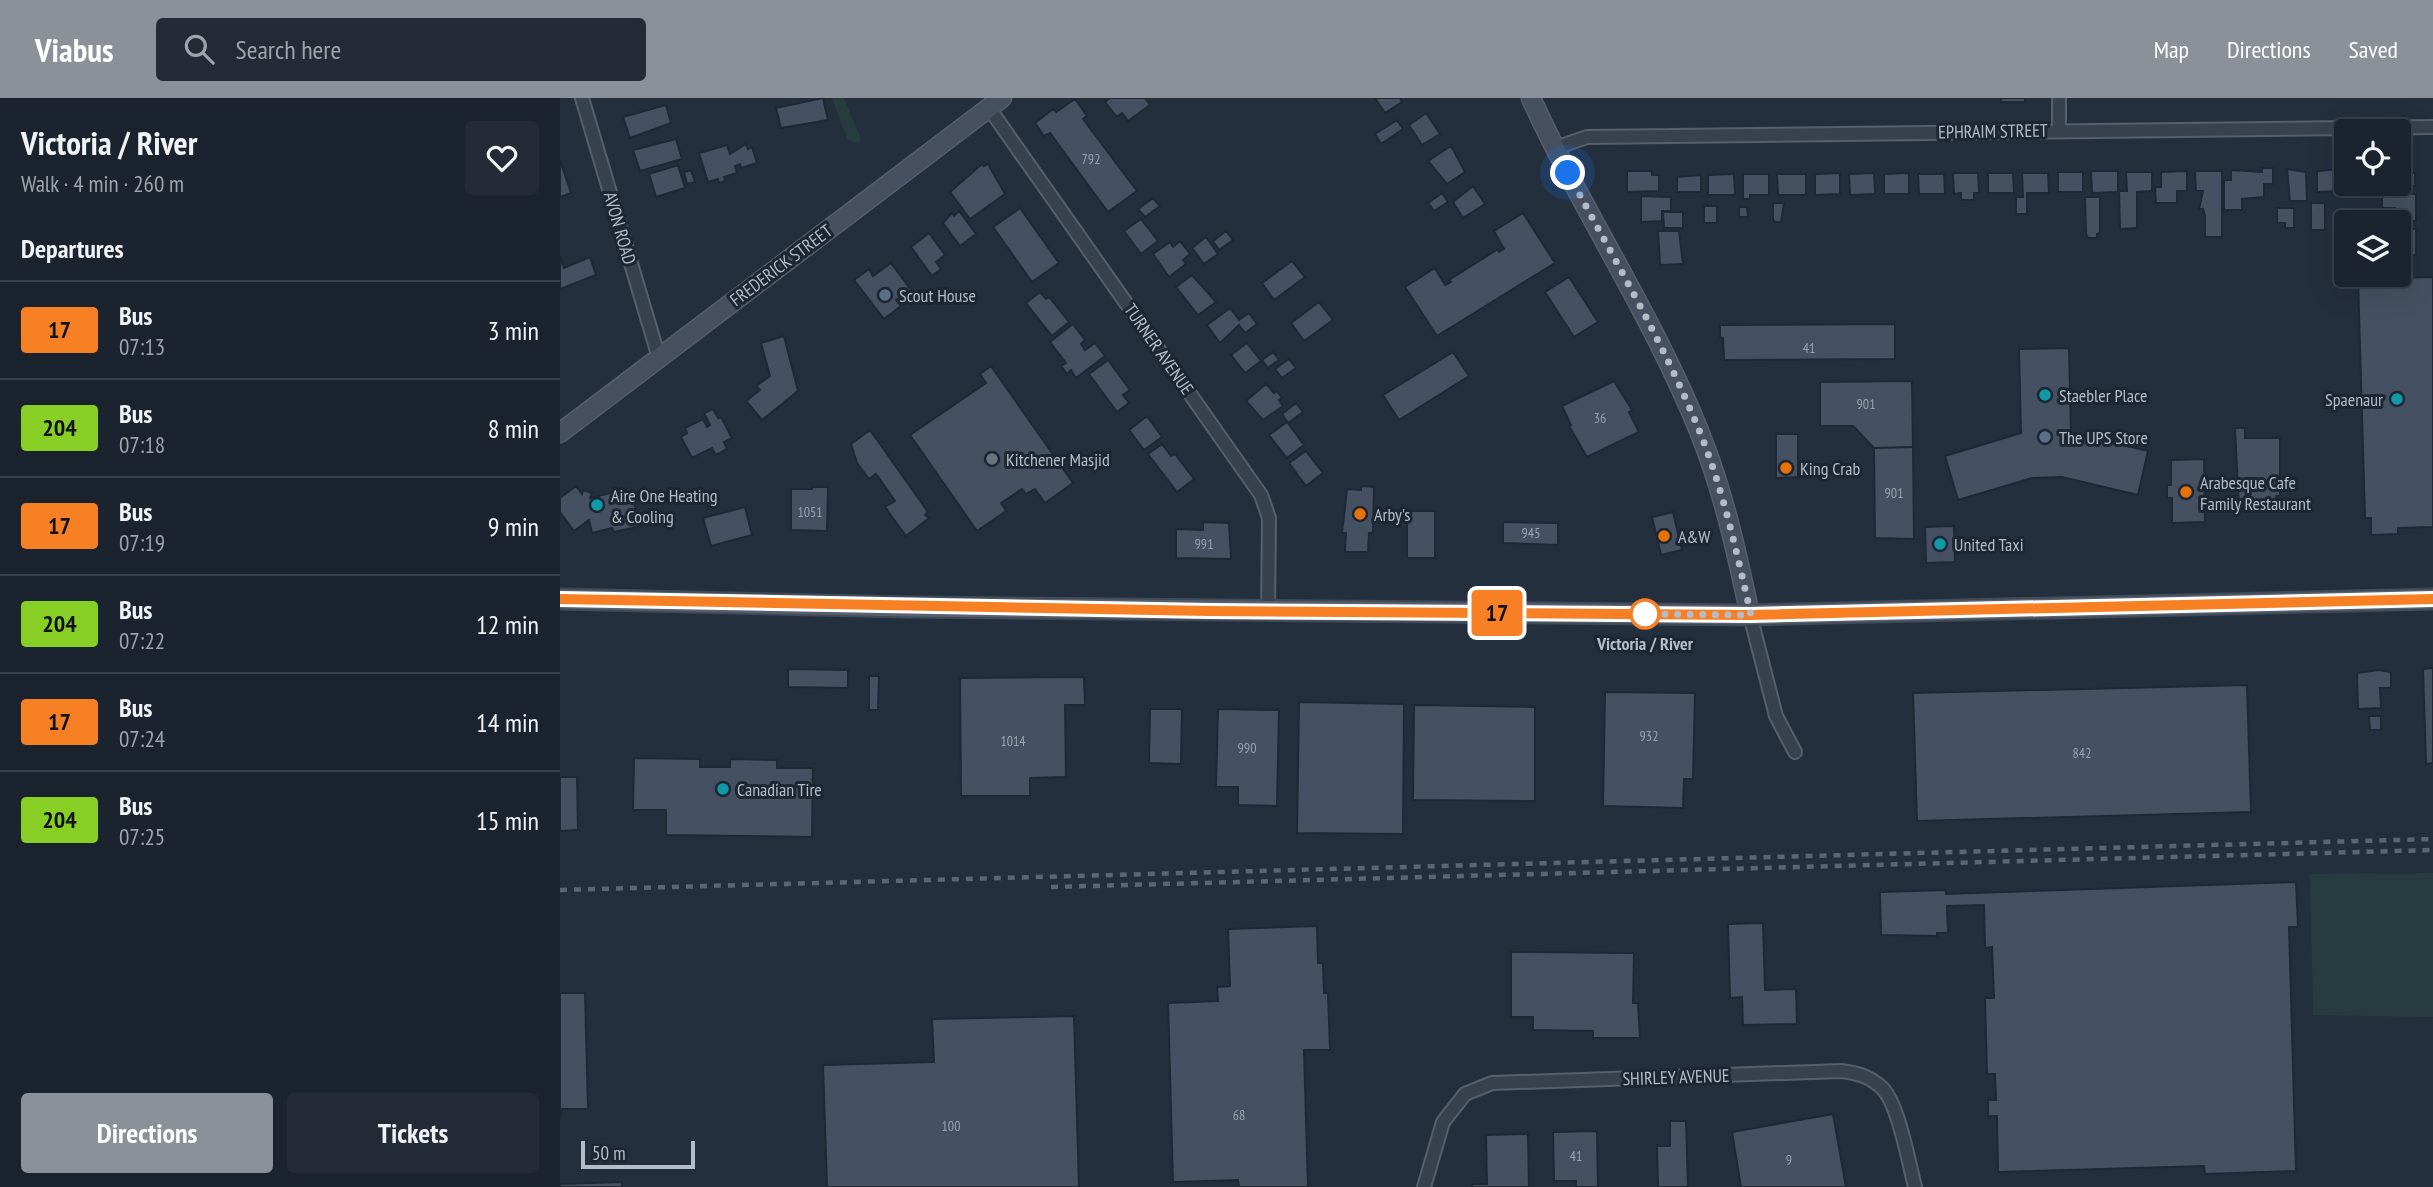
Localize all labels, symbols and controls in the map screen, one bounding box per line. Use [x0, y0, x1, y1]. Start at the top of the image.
search box [156, 18, 646, 81]
text: Viabus [35, 28, 114, 71]
icon: search [180, 30, 218, 68]
text: Search here [236, 33, 341, 66]
text: Map [2154, 34, 2189, 65]
text: Directions [2227, 34, 2311, 65]
text: Saved [2349, 34, 2398, 65]
street label: EPHRAIM STREET [1938, 119, 2048, 143]
map controls [2334, 119, 2411, 287]
button: locate [2334, 119, 2411, 196]
text: Victoria / River [21, 121, 197, 164]
button: heart [465, 121, 539, 195]
house number: 792 [1082, 150, 1100, 168]
your location [1550, 155, 1585, 190]
text: Walk · 4 min · 260 m [21, 169, 184, 198]
street label: AVON ROAD [599, 189, 641, 267]
button: layers [2334, 210, 2411, 287]
street label: FREDERICK STREET [725, 219, 837, 311]
text: Departures [21, 232, 124, 265]
place label: Scout House [899, 284, 976, 307]
marker: Scout House [877, 287, 893, 303]
text: Bus [119, 299, 152, 332]
street label: TURNER AVENUE [1119, 299, 1199, 399]
text: 17 [48, 314, 71, 345]
text: 3 min [488, 314, 539, 347]
text: 07:13 [119, 332, 165, 361]
house number: 41 [1803, 339, 1815, 357]
place label: Staebler Place [2059, 384, 2148, 407]
marker: Staebler Place [2037, 387, 2053, 403]
place label: Spaenaur [2325, 388, 2383, 411]
marker: Spaenaur [2389, 391, 2405, 407]
house number: 901 [1857, 395, 1875, 413]
text: Bus [119, 397, 152, 430]
house number: 36 [1594, 409, 1606, 427]
text: 204 [42, 412, 77, 443]
text: 8 min [488, 412, 539, 445]
place label: The UPS Store [2059, 426, 2148, 449]
marker: The UPS Store [2037, 429, 2053, 445]
text: 07:18 [119, 430, 165, 459]
place label: Kitchener Masjid [1006, 448, 1110, 471]
marker: Kitchener Masjid [984, 451, 1000, 467]
place label: King Crab [1800, 457, 1860, 480]
marker: King Crab [1778, 460, 1794, 476]
place label: Arabesque Cafe Family Restaurant [2200, 471, 2311, 515]
place label: Aire One Heating & Cooling [611, 484, 717, 528]
house number: 901 [1885, 484, 1903, 502]
marker: Arabesque Cafe Family Restaurant [2178, 484, 2194, 500]
text: Bus [119, 495, 152, 528]
marker: Aire One Heating & Cooling [589, 497, 605, 513]
house number: 1051 [797, 503, 823, 521]
place label: Arby's [1374, 503, 1410, 526]
marker: Arby's [1352, 506, 1368, 522]
text: 17 [48, 510, 71, 541]
text: 9 min [488, 510, 539, 543]
house number: 945 [1522, 524, 1540, 542]
place label: A&W [1678, 525, 1710, 548]
text: 07:19 [119, 528, 165, 557]
marker: A&W [1656, 528, 1672, 544]
place label: United Taxi [1954, 533, 2024, 556]
house number: 991 [1195, 535, 1213, 553]
marker: United Taxi [1932, 536, 1948, 552]
line badge: 17 [1466, 590, 1528, 636]
text: Bus [119, 593, 152, 626]
text: 17 [1486, 597, 1508, 628]
marker: Victoria / River [1630, 599, 1660, 629]
text: 204 [42, 608, 77, 639]
text: 12 min [476, 608, 539, 641]
text: 07:22 [119, 626, 165, 655]
place label: Victoria / River [1596, 632, 1694, 655]
text: Bus [119, 691, 152, 724]
text: 17 [48, 706, 71, 737]
text: 14 min [476, 706, 539, 739]
text: 07:24 [119, 724, 165, 753]
house number: 932 [1640, 727, 1658, 745]
house number: 1014 [1000, 732, 1026, 750]
house number: 990 [1238, 739, 1256, 757]
house number: 842 [2073, 744, 2091, 762]
place label: Canadian Tire [737, 778, 822, 801]
marker: Canadian Tire [715, 781, 731, 797]
text: Bus [119, 789, 152, 822]
text: 204 [42, 804, 77, 835]
text: 15 min [476, 804, 539, 837]
text: 07:25 [119, 822, 165, 851]
street label: SHIRLEY AVENUE [1622, 1064, 1730, 1090]
button: Directions [21, 1093, 273, 1173]
button: Tickets [287, 1093, 539, 1173]
house number: 68 [1233, 1106, 1245, 1124]
house number: 100 [942, 1117, 960, 1135]
scale bar [581, 1138, 695, 1170]
text: 50 m [592, 1141, 626, 1165]
house number: 41 [1570, 1147, 1582, 1165]
house number: 9 [1786, 1151, 1792, 1169]

